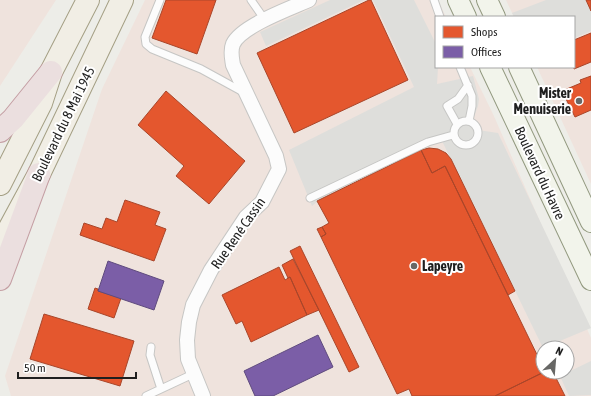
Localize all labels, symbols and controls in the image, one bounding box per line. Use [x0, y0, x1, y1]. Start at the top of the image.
legend [435, 16, 575, 68]
text: Shops [471, 25, 497, 39]
text: Offices [471, 45, 501, 59]
street label: Boulevard du 8 Mai 1945 [28, 64, 98, 184]
place label: Mister Menuiserie [513, 85, 572, 117]
marker: Mister Menuiserie [574, 96, 584, 106]
street label: Boulevard du Havre [511, 124, 569, 222]
street label: Rue René Cassin [208, 194, 268, 272]
place label: Lapeyre [422, 258, 463, 274]
marker: Lapeyre [409, 261, 419, 271]
north arrow [535, 340, 575, 380]
text: N [554, 344, 565, 358]
scale bar [18, 354, 136, 380]
text: 50 m [24, 361, 46, 375]

